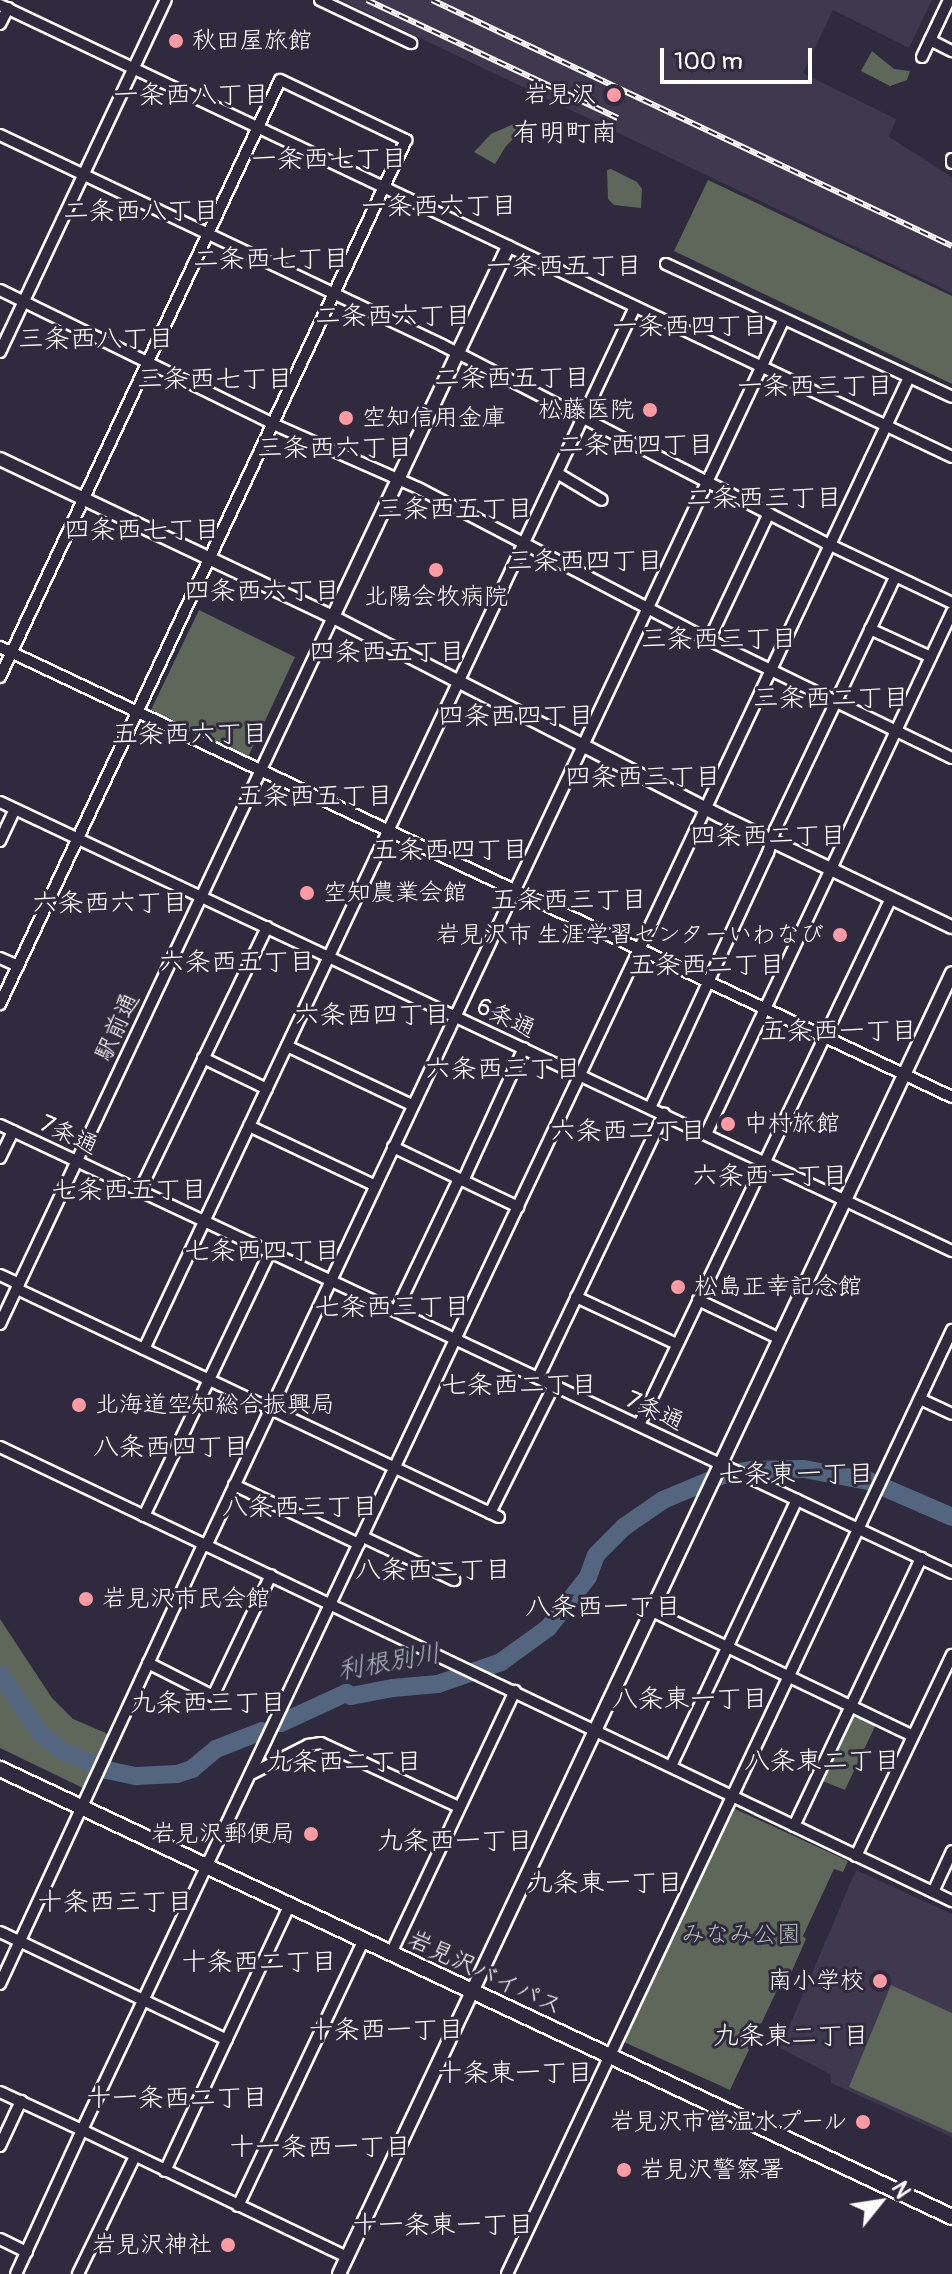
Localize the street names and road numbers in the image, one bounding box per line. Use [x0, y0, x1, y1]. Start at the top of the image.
street label: 駅前通 [89, 988, 145, 1066]
street label: 6条通 [472, 992, 540, 1044]
street label: 7条通 [35, 1109, 103, 1161]
street label: 7条通 [621, 1385, 689, 1437]
street label: 岩見沢バイパス [403, 1924, 567, 2022]

